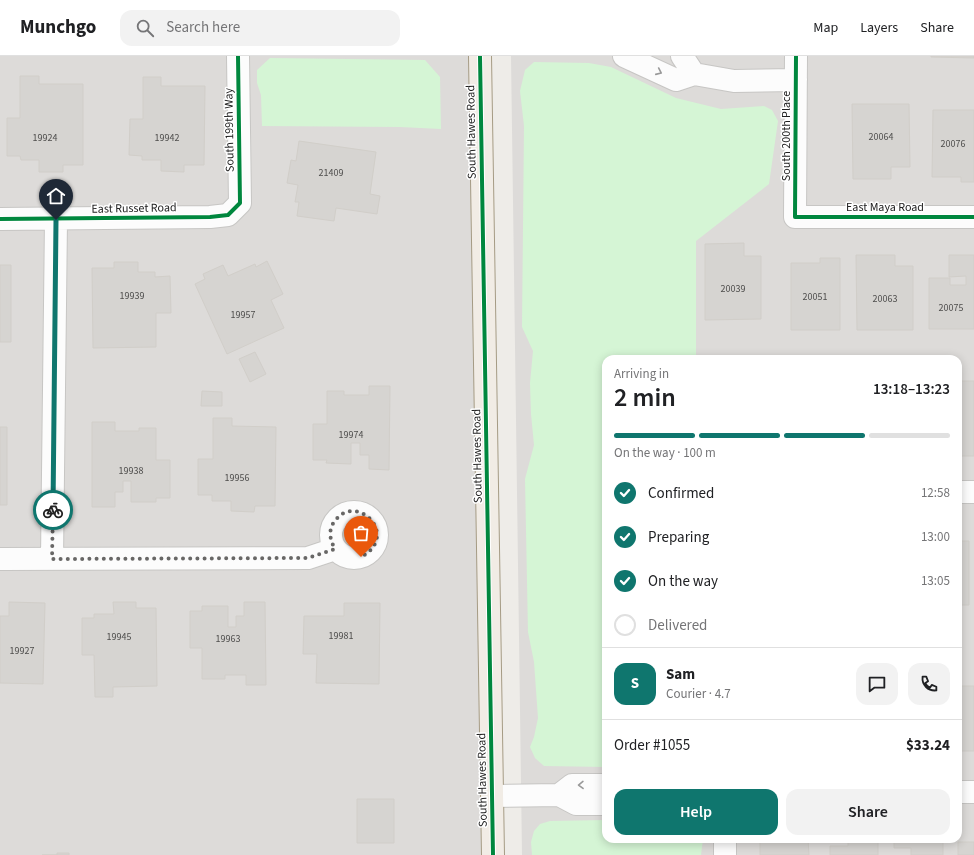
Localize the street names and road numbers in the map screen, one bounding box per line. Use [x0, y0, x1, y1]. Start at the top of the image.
street label: South Hawes Road [462, 85, 481, 179]
street label: South 199th Way [220, 87, 239, 172]
street label: South 200th Place [778, 91, 795, 181]
street label: East Russet Road [91, 199, 177, 218]
street label: East Maya Road [846, 199, 924, 216]
street label: South Hawes Road [468, 409, 487, 503]
street label: South Hawes Road [473, 733, 492, 827]

